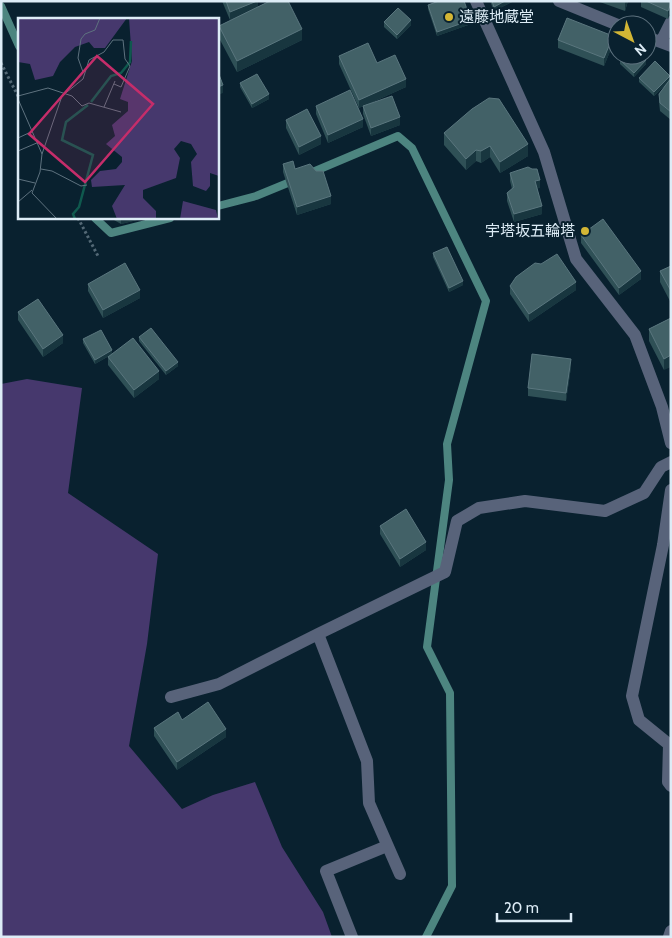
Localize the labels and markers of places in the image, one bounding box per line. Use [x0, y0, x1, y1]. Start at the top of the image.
place label: 遠藤地蔵堂 [459, 8, 534, 26]
marker: 遠藤地蔵堂 [443, 11, 455, 23]
place label: 宇塔坂五輪塔 [485, 222, 575, 240]
marker: 宇塔坂五輪塔 [579, 225, 591, 237]

